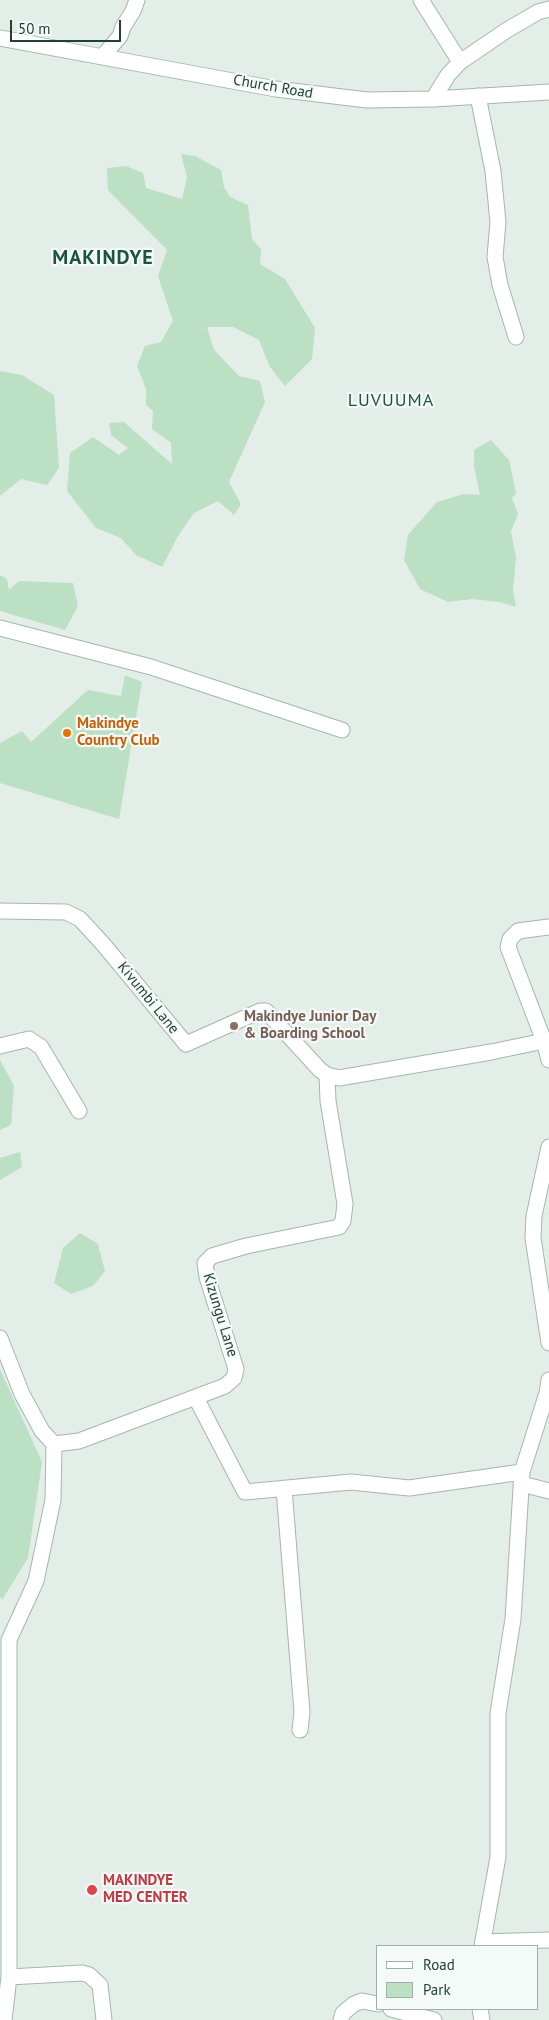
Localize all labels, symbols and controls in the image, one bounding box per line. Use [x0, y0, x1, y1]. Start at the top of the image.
scale bar [12, 10, 124, 42]
text: 50 m [18, 19, 51, 38]
street label: Church Road [232, 71, 314, 103]
district label: MAKINDYE [51, 246, 155, 270]
district label: LUVUUMA [347, 390, 435, 412]
place label: Makindye Country Club [77, 715, 160, 750]
marker: Makindye Country Club [61, 727, 73, 739]
street label: Kivumbi Lane [113, 958, 183, 1038]
place label: Makindye Junior Day & Boarding School [244, 1008, 376, 1043]
marker: Makindye Junior Day & Boarding School [228, 1020, 240, 1032]
street label: Kizungu Lane [199, 1271, 241, 1359]
place label: MAKINDYE MED CENTER [103, 1872, 188, 1907]
marker: MAKINDYE MED CENTER [85, 1883, 99, 1897]
legend [376, 1945, 539, 2010]
text: Road [423, 1955, 455, 1974]
text: Park [423, 1980, 451, 1999]

